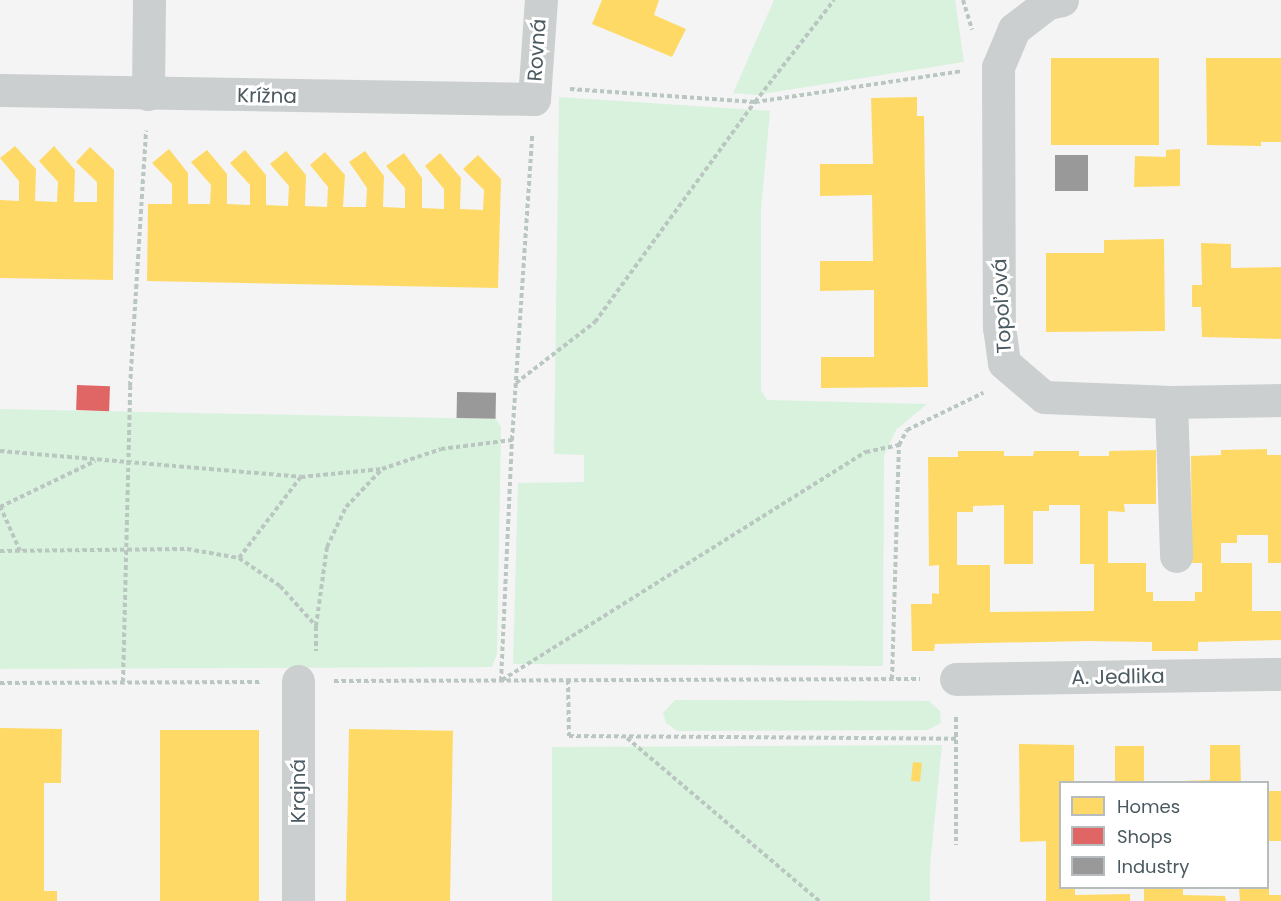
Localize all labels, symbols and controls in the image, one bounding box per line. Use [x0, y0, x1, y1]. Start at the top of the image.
street label: Rovná [523, 18, 551, 82]
street label: Krížna [237, 83, 297, 109]
street label: Topoľová [988, 258, 1016, 354]
street label: A. Jedlika [1071, 664, 1165, 690]
street label: Krajná [286, 759, 310, 823]
legend [1059, 781, 1269, 889]
text: Homes [1117, 794, 1180, 819]
text: Shops [1117, 824, 1172, 849]
text: Industry [1117, 854, 1189, 879]

